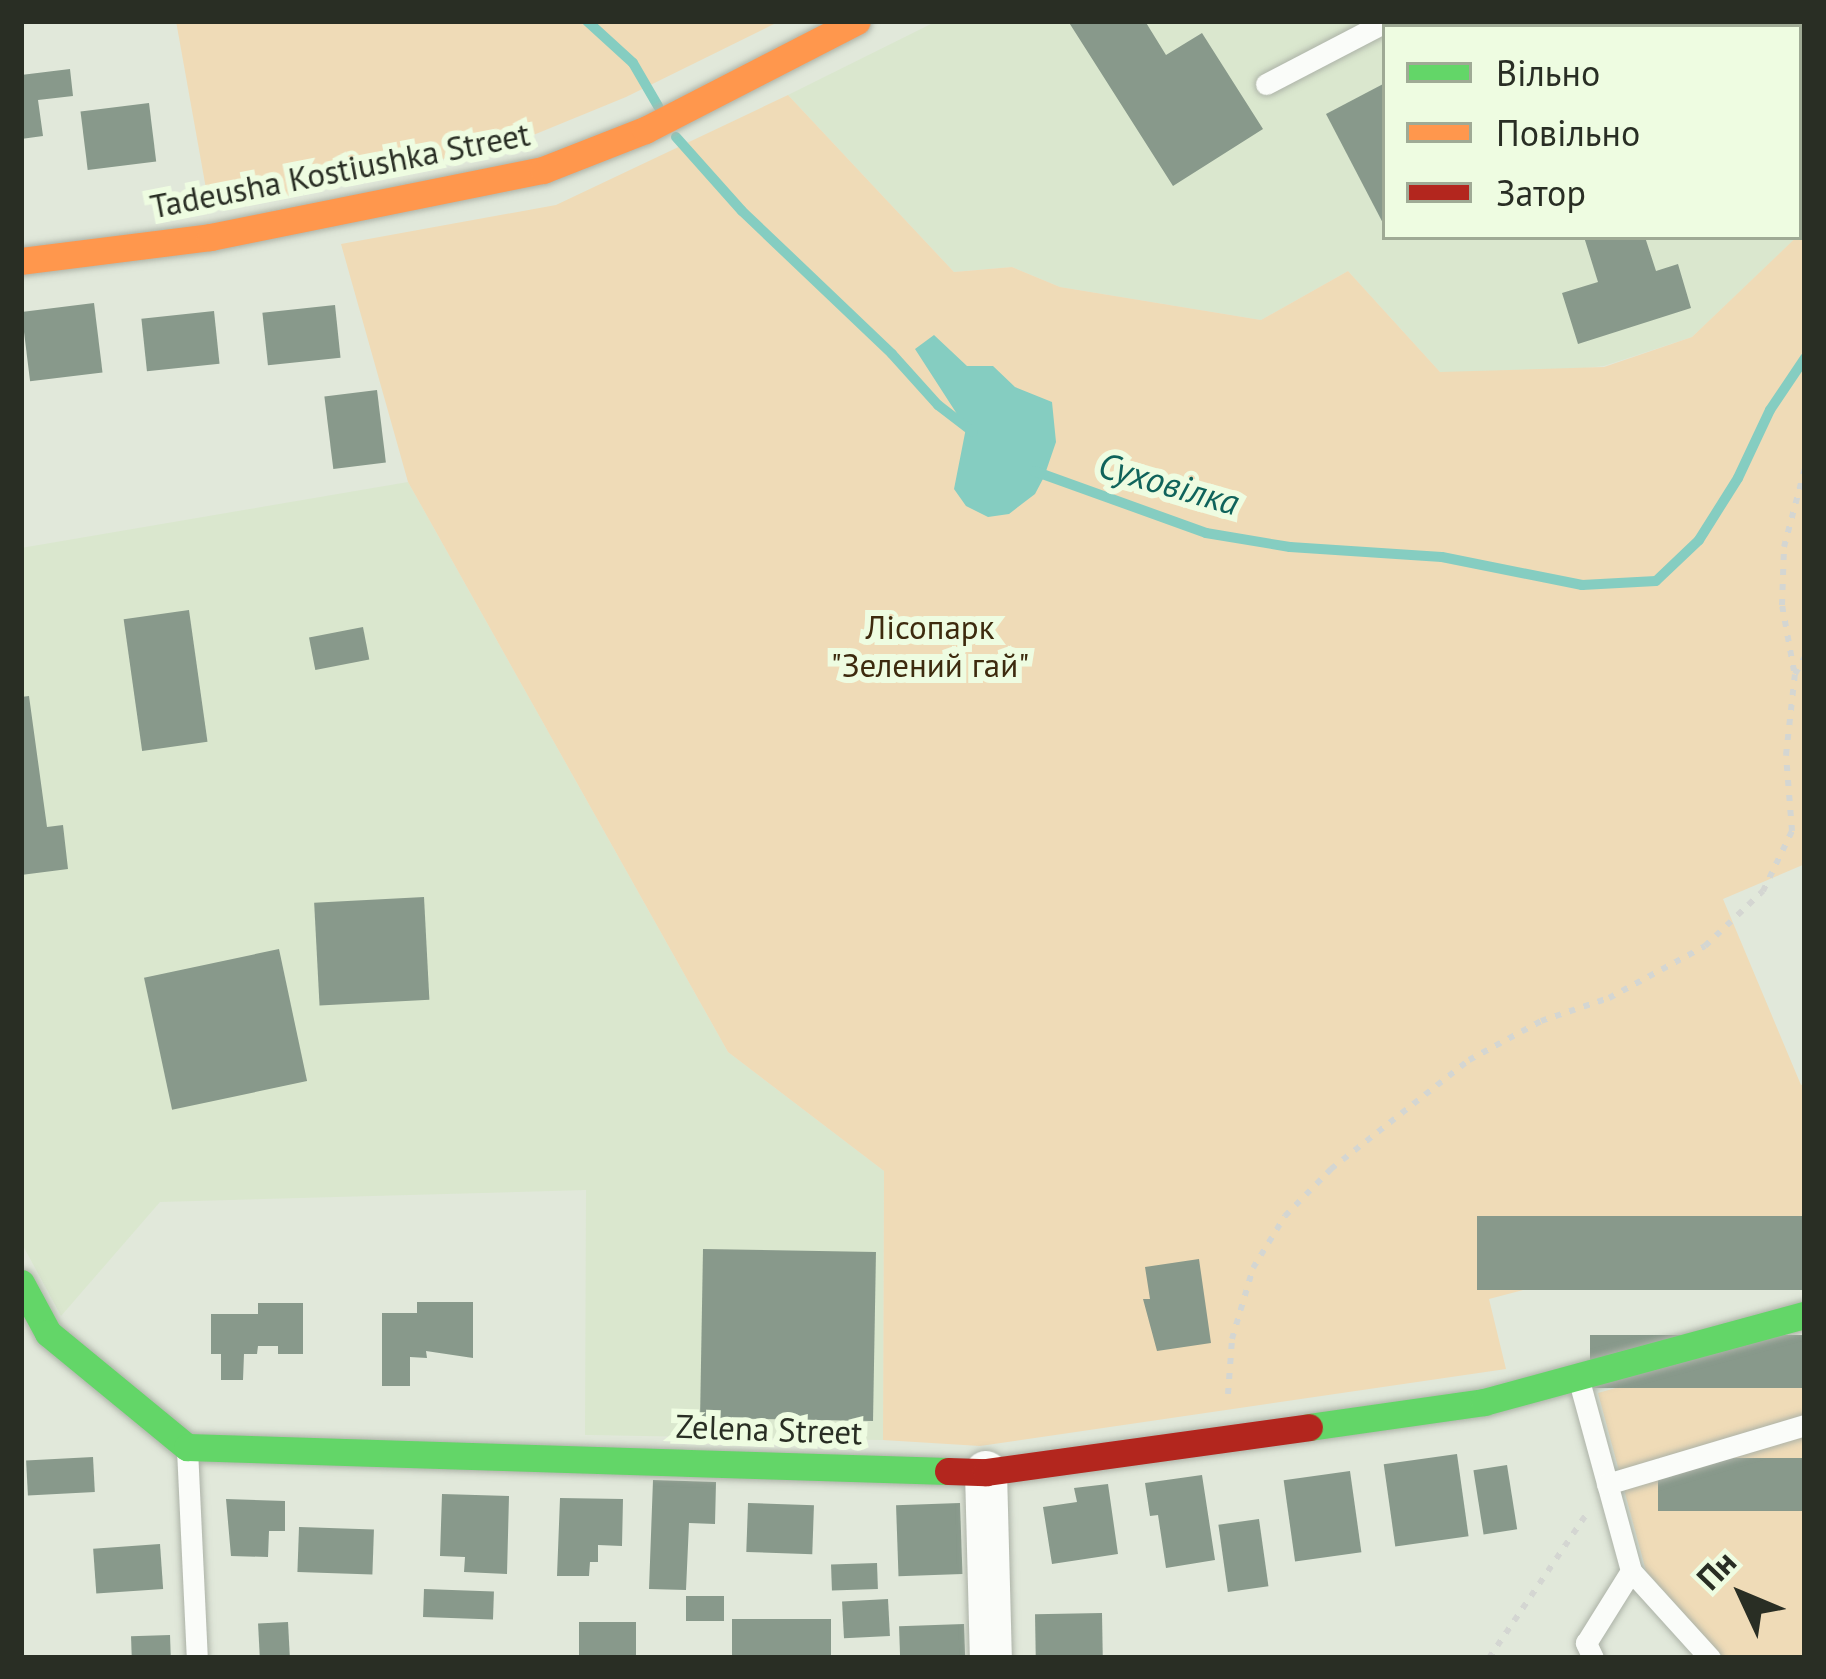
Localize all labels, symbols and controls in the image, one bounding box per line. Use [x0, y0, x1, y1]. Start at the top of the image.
legend [1382, 24, 1802, 240]
text: Вільно [1496, 49, 1600, 96]
text: Повільно [1496, 109, 1640, 156]
street label: Tadeusha Kostiushka Street [147, 114, 533, 226]
text: Затор [1496, 169, 1586, 216]
water label: Суховілка [1094, 442, 1244, 524]
park label: Лісопарк "Зелений гай" [831, 607, 1029, 685]
street label: Zelena Street [675, 1406, 863, 1452]
north arrow [1682, 1535, 1802, 1655]
text: Пн [1687, 1541, 1745, 1599]

